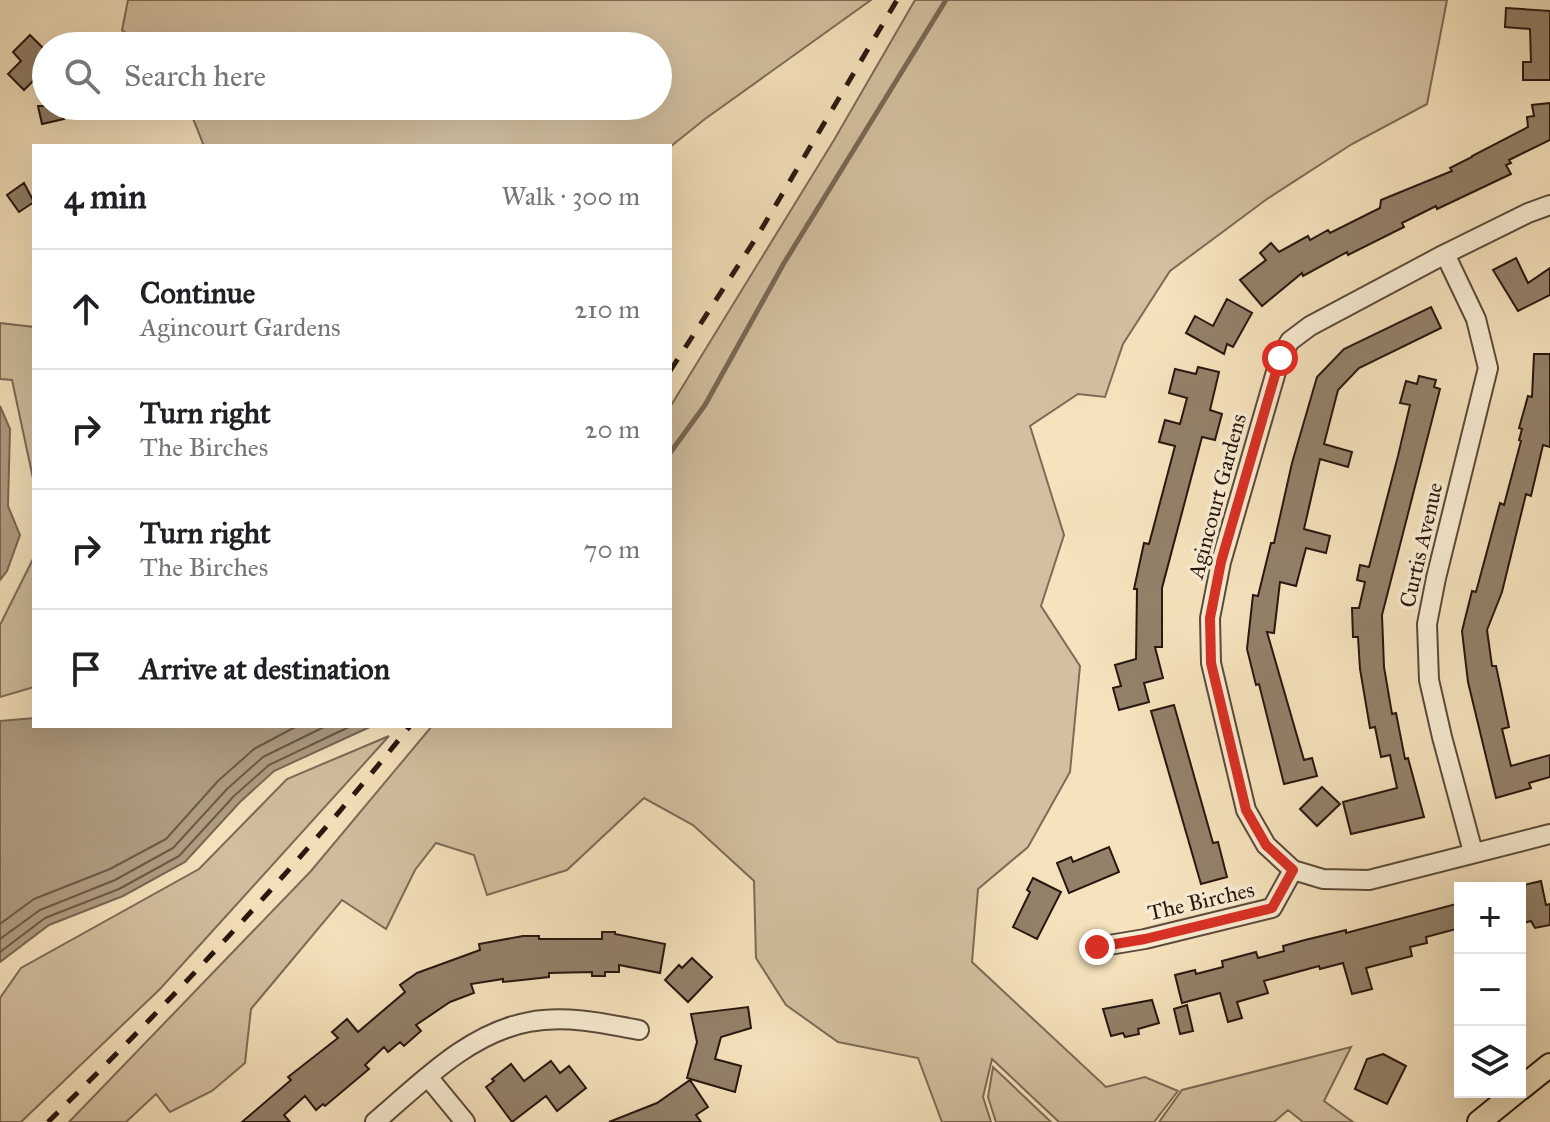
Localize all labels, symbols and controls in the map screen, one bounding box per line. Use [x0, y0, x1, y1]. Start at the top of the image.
search box [32, 32, 672, 120]
icon: search [60, 54, 104, 98]
text: Search here [124, 58, 266, 94]
text: 4 min [64, 176, 147, 217]
text: Walk · 300 m [501, 180, 640, 212]
text: Continue [140, 275, 255, 311]
icon: ahead [64, 287, 108, 331]
text: 210 m [574, 293, 640, 325]
text: Agincourt Gardens [140, 311, 341, 343]
route start [1262, 340, 1298, 376]
text: Turn right [140, 395, 271, 431]
icon: right [64, 407, 108, 451]
street label: Agincourt Gardens [1182, 411, 1252, 582]
text: 20 m [585, 413, 640, 445]
text: The Birches [140, 431, 268, 463]
street label: Curtis Avenue [1393, 480, 1449, 610]
text: Turn right [140, 515, 271, 551]
icon: right [64, 527, 108, 571]
text: 70 m [584, 533, 640, 565]
text: The Birches [140, 551, 268, 583]
icon: arrive [64, 647, 108, 691]
text: Arrive at destination [140, 651, 390, 687]
street label: The Birches [1145, 876, 1257, 926]
map controls [1454, 882, 1526, 1098]
button: + [1454, 882, 1526, 954]
route end [1079, 929, 1115, 965]
button: − [1454, 954, 1526, 1026]
button: layers [1454, 1026, 1526, 1098]

